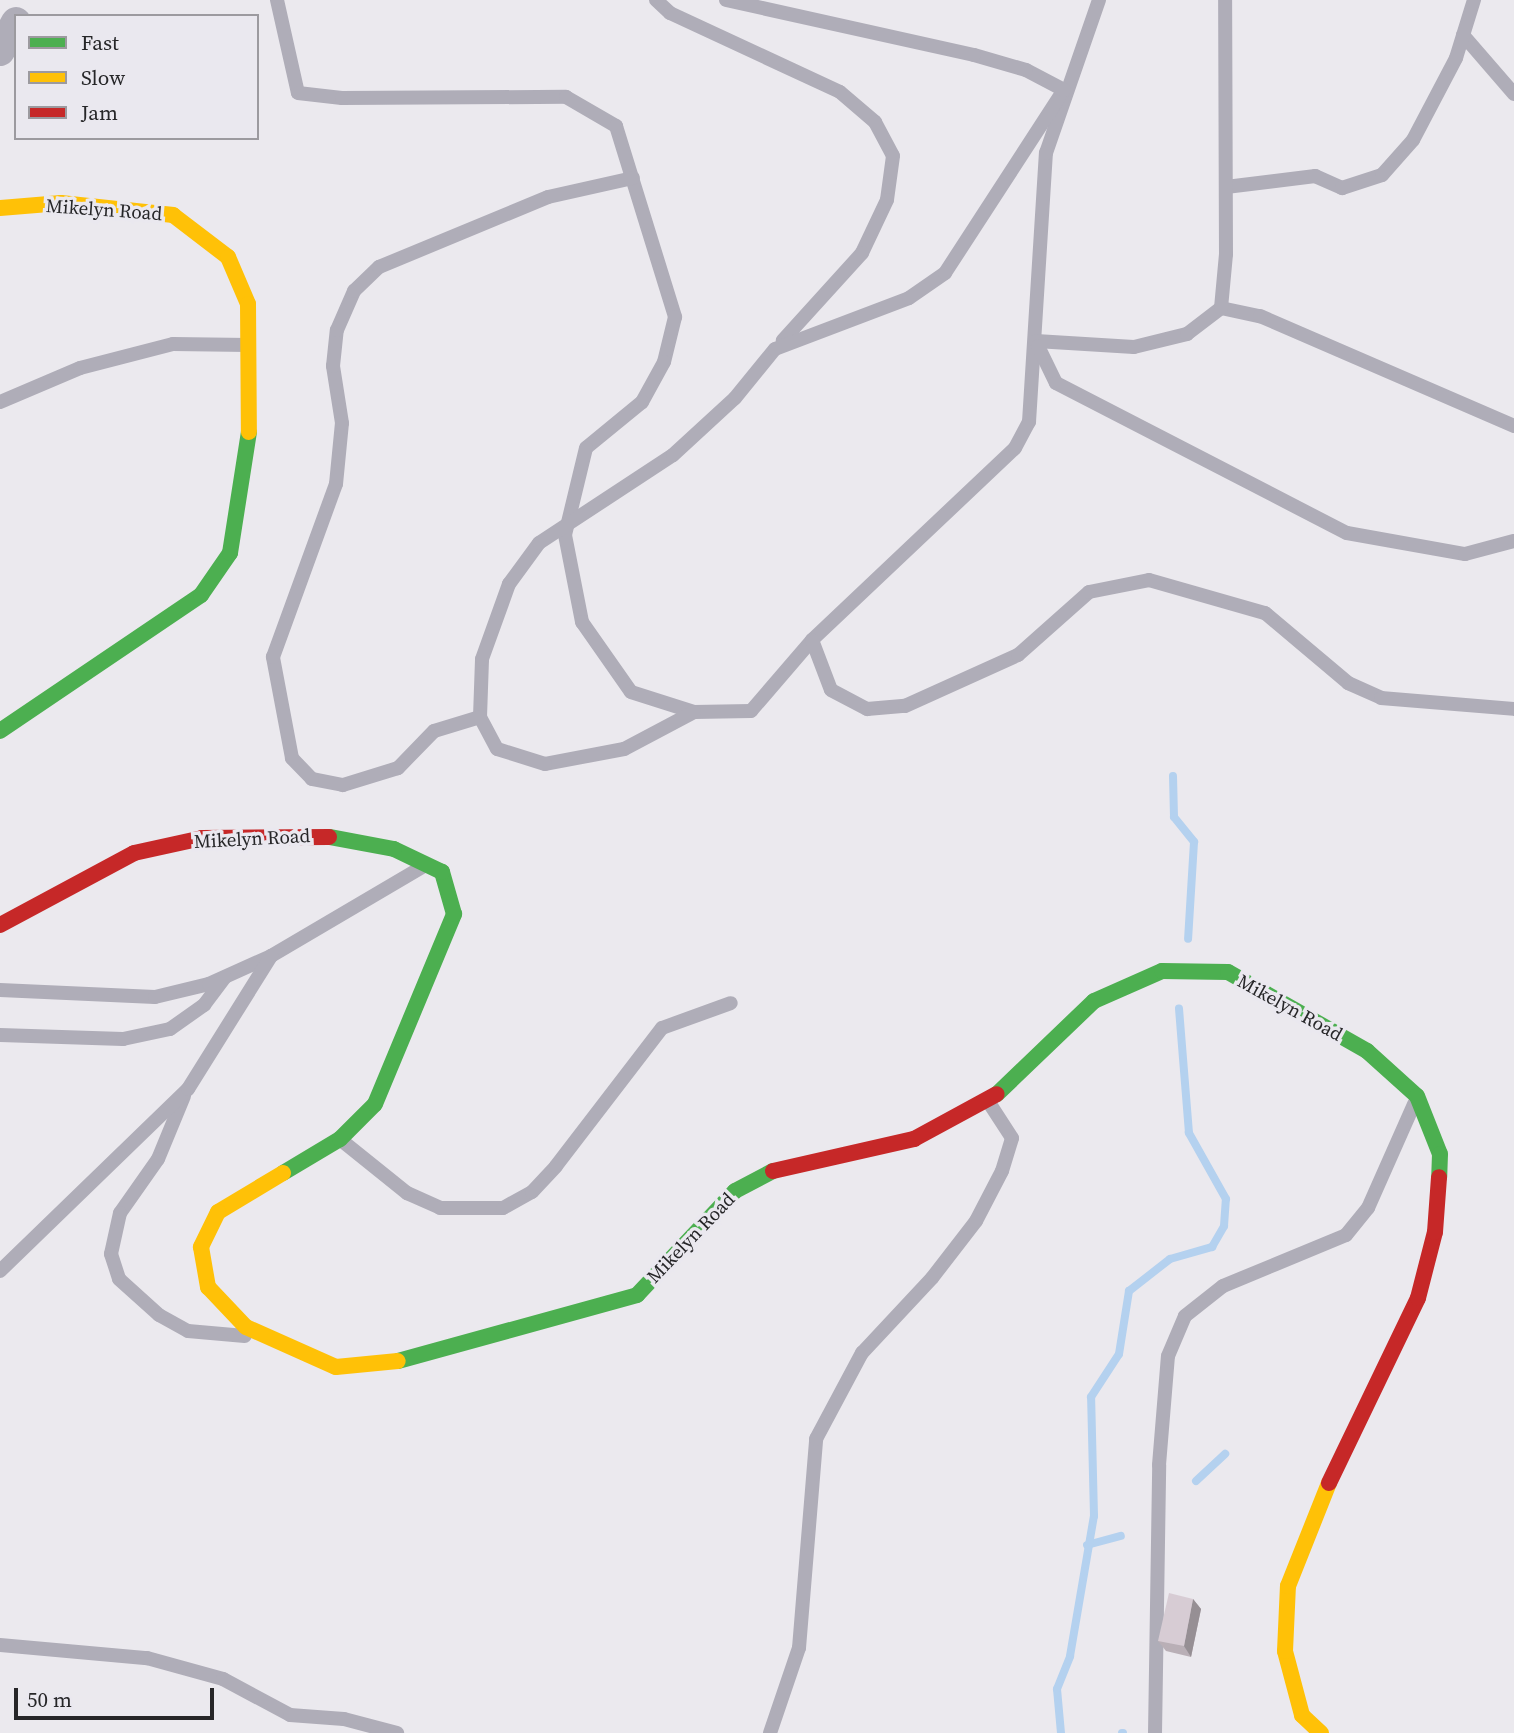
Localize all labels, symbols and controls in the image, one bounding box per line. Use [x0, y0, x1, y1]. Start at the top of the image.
legend [14, 14, 259, 140]
text: Fast [81, 28, 119, 57]
text: Slow [81, 63, 125, 92]
text: Jam [81, 98, 118, 127]
street label: Mikelyn Road [45, 195, 163, 225]
street label: Mikelyn Road [193, 825, 311, 853]
street label: Mikelyn Road [1234, 970, 1346, 1046]
street label: Mikelyn Road [642, 1188, 740, 1288]
scale bar [18, 1674, 217, 1718]
text: 50 m [27, 1685, 72, 1714]

